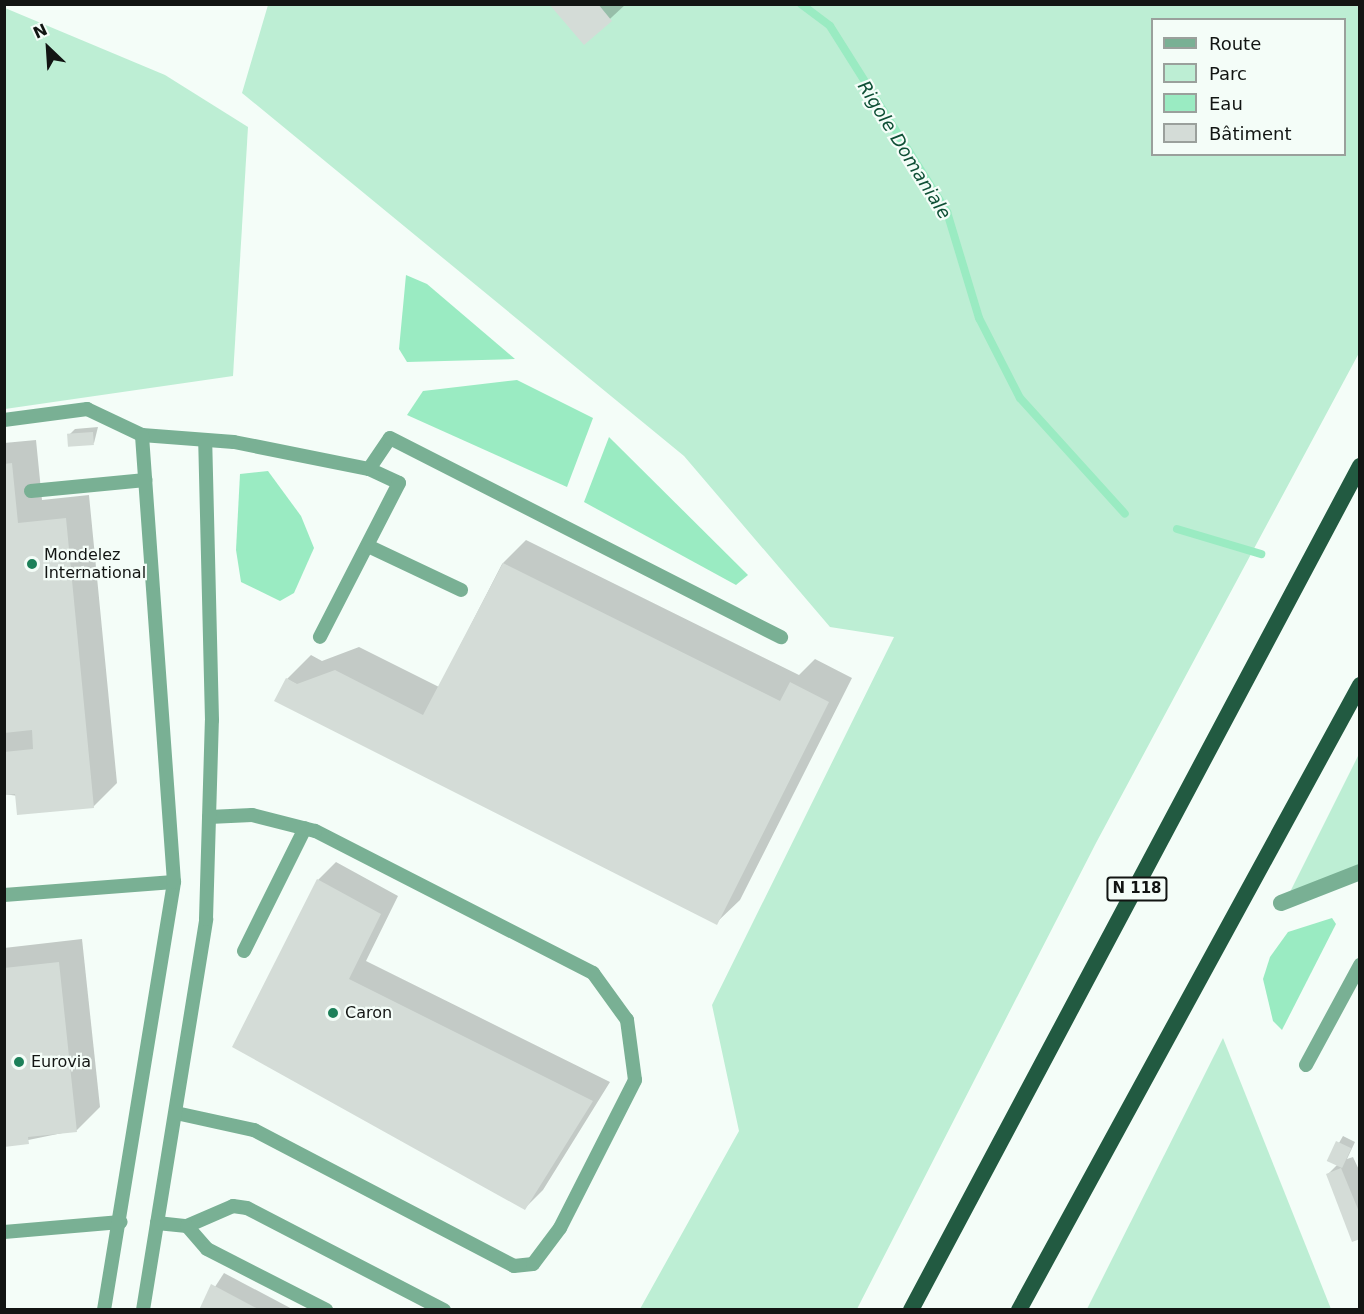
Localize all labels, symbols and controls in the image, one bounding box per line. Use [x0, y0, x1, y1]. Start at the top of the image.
north arrow [18, 18, 78, 78]
legend [1151, 18, 1346, 156]
text: N [30, 20, 50, 43]
text: Route [1209, 33, 1261, 54]
text: Parc [1209, 63, 1247, 84]
water label: Rigole Domaniale [853, 77, 955, 223]
text: Eau [1209, 93, 1243, 114]
text: Bâtiment [1209, 123, 1292, 144]
place label: Mondelez International [44, 545, 146, 583]
marker: Mondelez International [25, 557, 39, 571]
road number: N 118 [1106, 877, 1168, 901]
place label: Caron [345, 1003, 392, 1023]
marker: Caron [326, 1006, 340, 1020]
place label: Eurovia [31, 1052, 91, 1072]
marker: Eurovia [12, 1055, 26, 1069]

